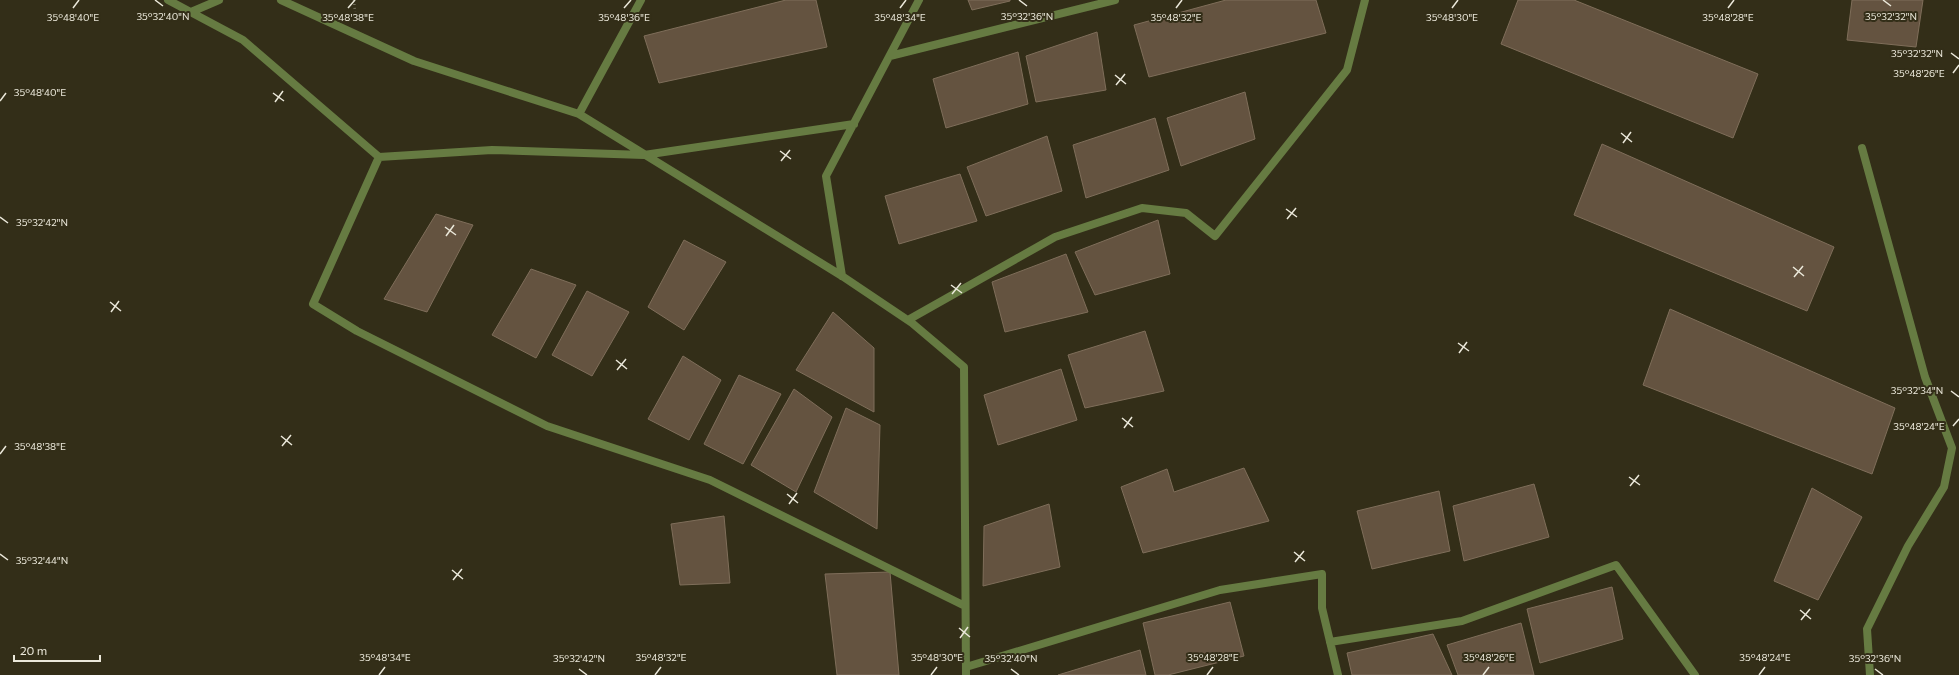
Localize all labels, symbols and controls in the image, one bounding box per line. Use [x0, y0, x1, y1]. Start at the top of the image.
text: 35°32'40"N [136, 10, 190, 22]
text: 35°32'36"N [1001, 10, 1053, 22]
text: 35°32'32"N [1865, 10, 1917, 22]
text: 35°48'40"E [47, 11, 99, 23]
text: 35°48'38"E [322, 11, 374, 23]
text: 35°48'36"E [598, 11, 650, 23]
text: 35°48'34"E [874, 11, 926, 23]
text: 35°48'32"E [1150, 11, 1202, 23]
text: 35°48'30"E [1426, 11, 1478, 23]
text: 35°48'28"E [1702, 11, 1754, 23]
text: 35°32'32"N [1891, 47, 1943, 59]
text: 35°48'26"E [1893, 67, 1945, 79]
text: 35°48'40"E [14, 86, 66, 98]
text: 35°32'42"N [16, 216, 68, 228]
text: 35°32'34"N [1891, 384, 1943, 396]
text: 35°48'24"E [1893, 420, 1945, 432]
text: 35°48'38"E [14, 440, 66, 452]
text: 35°32'44"N [16, 554, 68, 566]
scale bar [14, 637, 100, 663]
text: 20 m [20, 643, 47, 657]
text: 35°48'34"E [359, 651, 411, 663]
text: 35°48'32"E [635, 651, 687, 663]
text: 35°48'30"E [911, 651, 963, 663]
text: 35°48'28"E [1187, 651, 1239, 663]
text: 35°48'26"E [1463, 651, 1515, 663]
text: 35°48'24"E [1739, 651, 1791, 663]
text: 35°32'42"N [553, 652, 605, 664]
text: 35°32'40"N [984, 652, 1038, 664]
text: 35°32'36"N [1849, 652, 1901, 664]

